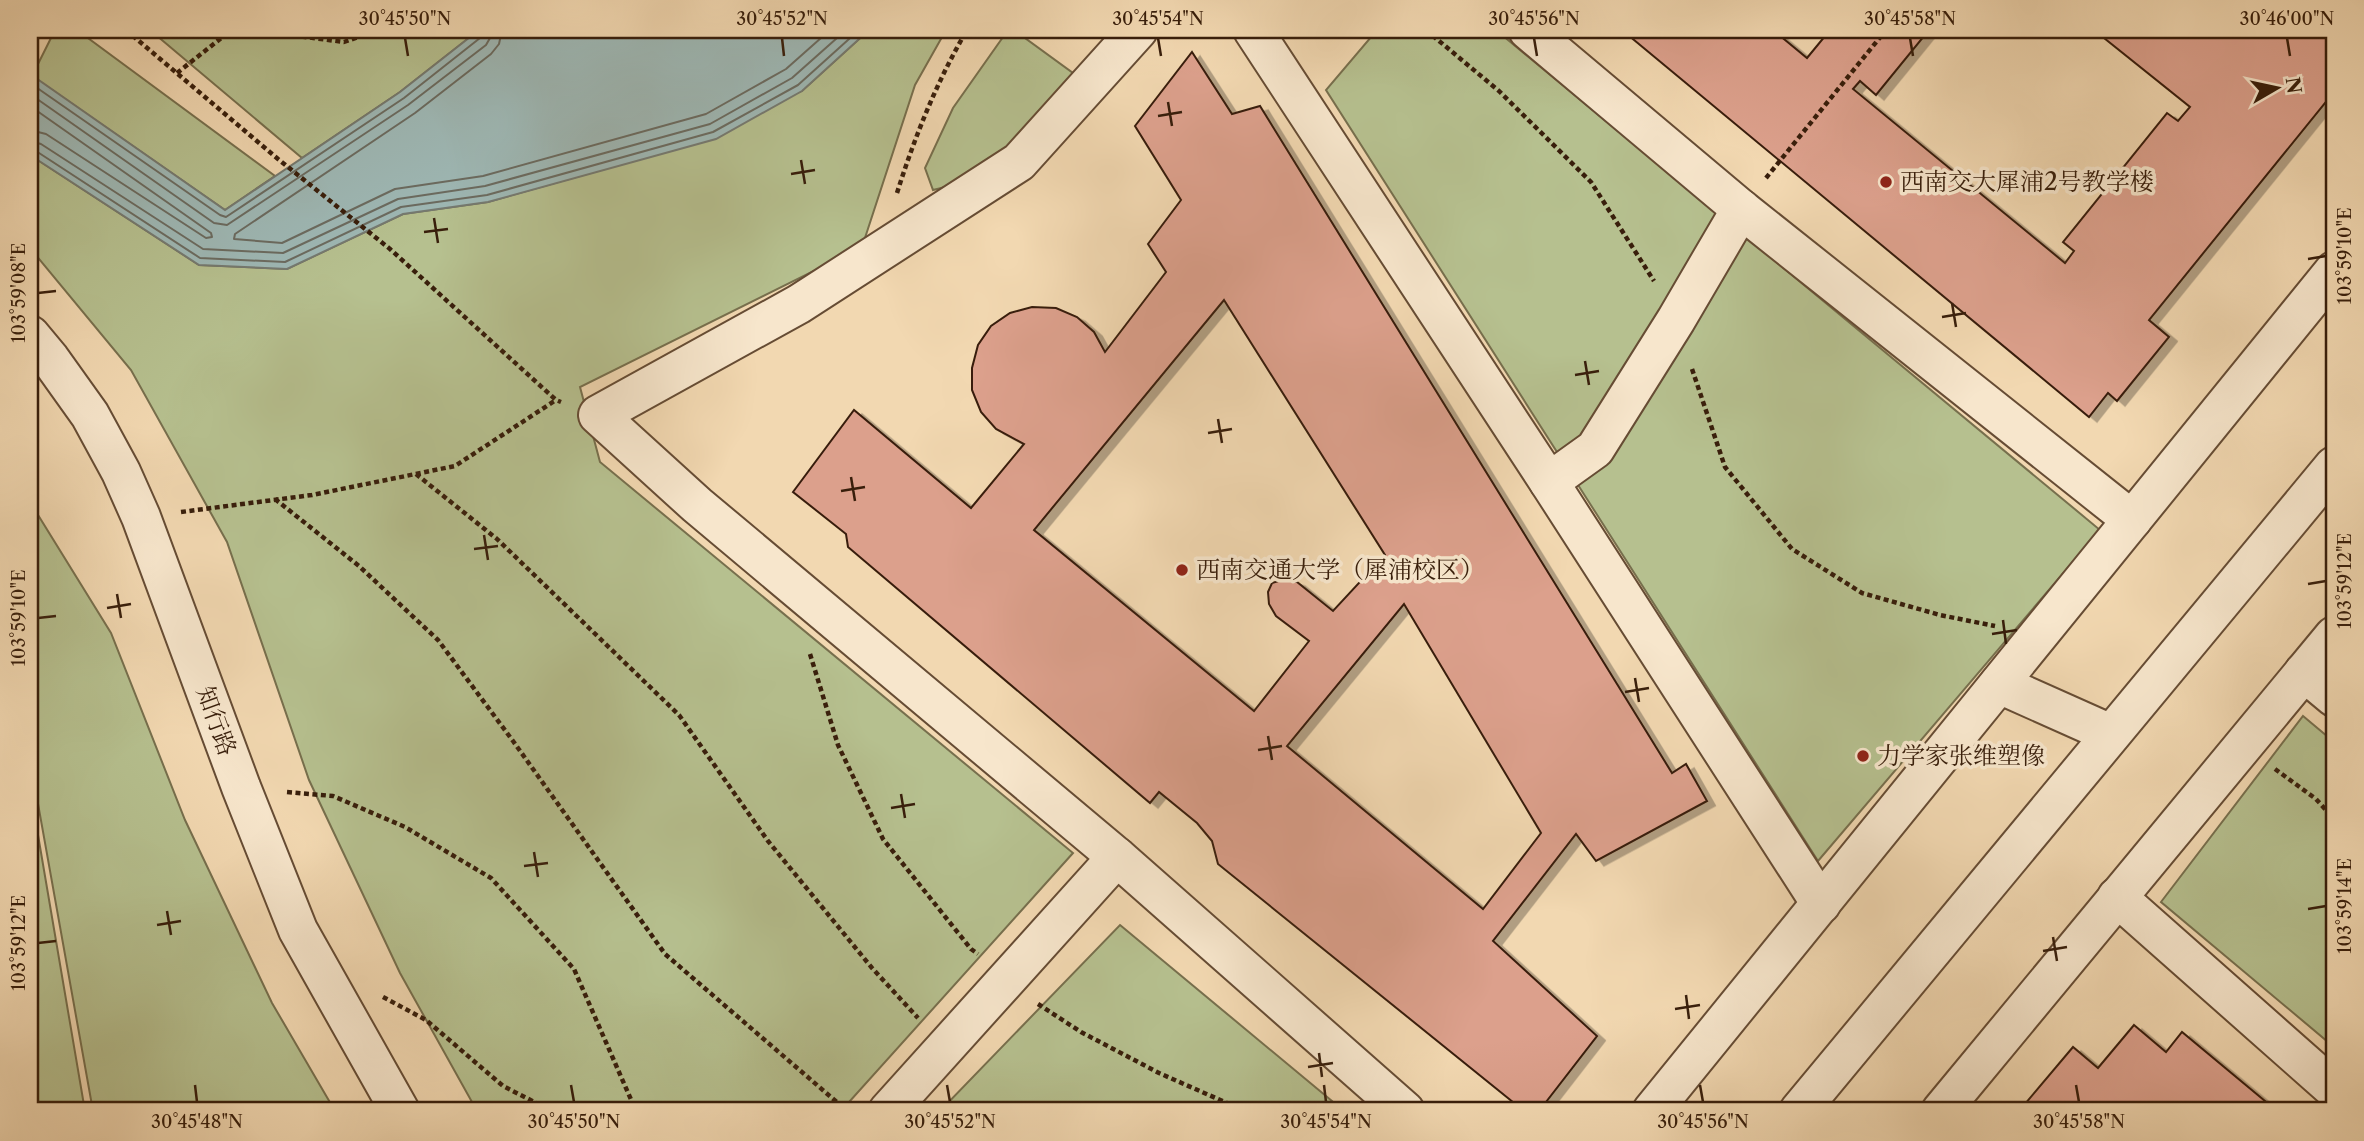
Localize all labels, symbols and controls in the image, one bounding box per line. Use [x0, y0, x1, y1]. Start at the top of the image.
text: 30°45'50"N [359, 8, 452, 30]
text: 30°45'52"N [736, 8, 828, 30]
text: 30°45'54"N [1112, 8, 1204, 30]
text: 30°45'56"N [1488, 8, 1580, 30]
text: 30°45'58"N [1864, 8, 1956, 30]
text: 30°46'00"N [2240, 8, 2335, 30]
north arrow [2242, 52, 2312, 122]
text: N [2281, 75, 2306, 95]
place label: 西南交大犀浦2号教学楼 [1900, 167, 2154, 196]
marker: 西南交大犀浦2号教学楼 [1878, 174, 1894, 190]
text: 103°59'10"E [2334, 207, 2356, 305]
text: 103°59'08"E [8, 243, 30, 343]
text: 103°59'12"E [2334, 533, 2356, 629]
place label: 西南交通大学（犀浦校区） [1196, 555, 1484, 584]
marker: 西南交通大学（犀浦校区） [1174, 562, 1190, 578]
text: 103°59'10"E [8, 569, 30, 667]
street label: 知行路 [191, 682, 242, 760]
place label: 力学家张维塑像 [1877, 741, 2045, 770]
marker: 力学家张维塑像 [1855, 748, 1871, 764]
text: 103°59'14"E [2334, 858, 2356, 954]
text: 103°59'12"E [8, 895, 30, 991]
text: 30°45'48"N [151, 1111, 243, 1133]
text: 30°45'50"N [528, 1111, 621, 1133]
text: 30°45'52"N [904, 1111, 996, 1133]
text: 30°45'54"N [1280, 1111, 1372, 1133]
text: 30°45'56"N [1657, 1111, 1749, 1133]
text: 30°45'58"N [2033, 1111, 2125, 1133]

